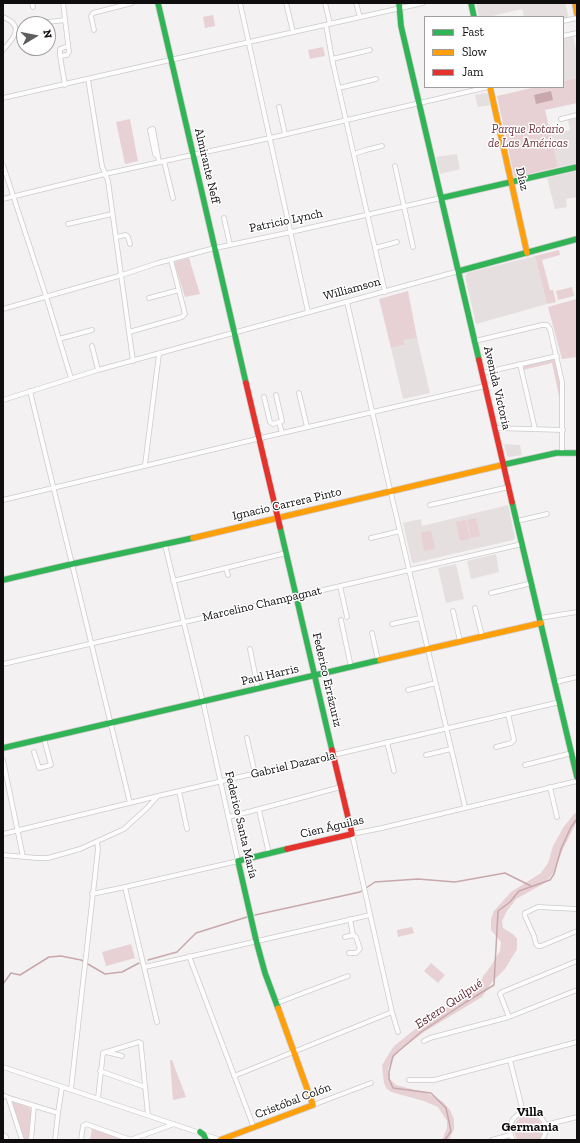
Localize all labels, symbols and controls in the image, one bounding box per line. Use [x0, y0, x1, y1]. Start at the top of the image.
north arrow [16, 16, 56, 56]
legend [424, 16, 564, 88]
text: Fast [462, 25, 484, 39]
text: N [40, 29, 54, 39]
text: Slow [462, 45, 487, 59]
text: Jam [462, 65, 483, 79]
park label: Parque Rotario de Las Américas [488, 123, 568, 151]
street label: Almirante Neff [191, 127, 223, 205]
street label: Díaz [512, 166, 532, 192]
street label: Patricio Lynch [248, 206, 324, 236]
street label: Williamson [322, 274, 382, 304]
street label: Avenida Victoria [480, 345, 514, 431]
street label: Ignacio Carrera Pinto [231, 484, 343, 524]
street label: Marcelino Champagnat [201, 583, 323, 625]
street label: Federico Errázuriz [309, 631, 345, 729]
street label: Paul Harris [240, 661, 300, 689]
street label: Gabriel Dazarola [249, 748, 337, 782]
street label: Federico Santa María [222, 770, 260, 880]
street label: Cien Águilas [299, 813, 365, 841]
water label: Estero Quilpué [412, 976, 486, 1032]
street label: Cristóbal Colón [253, 1080, 333, 1122]
district label: Villa Germania [501, 1104, 559, 1135]

